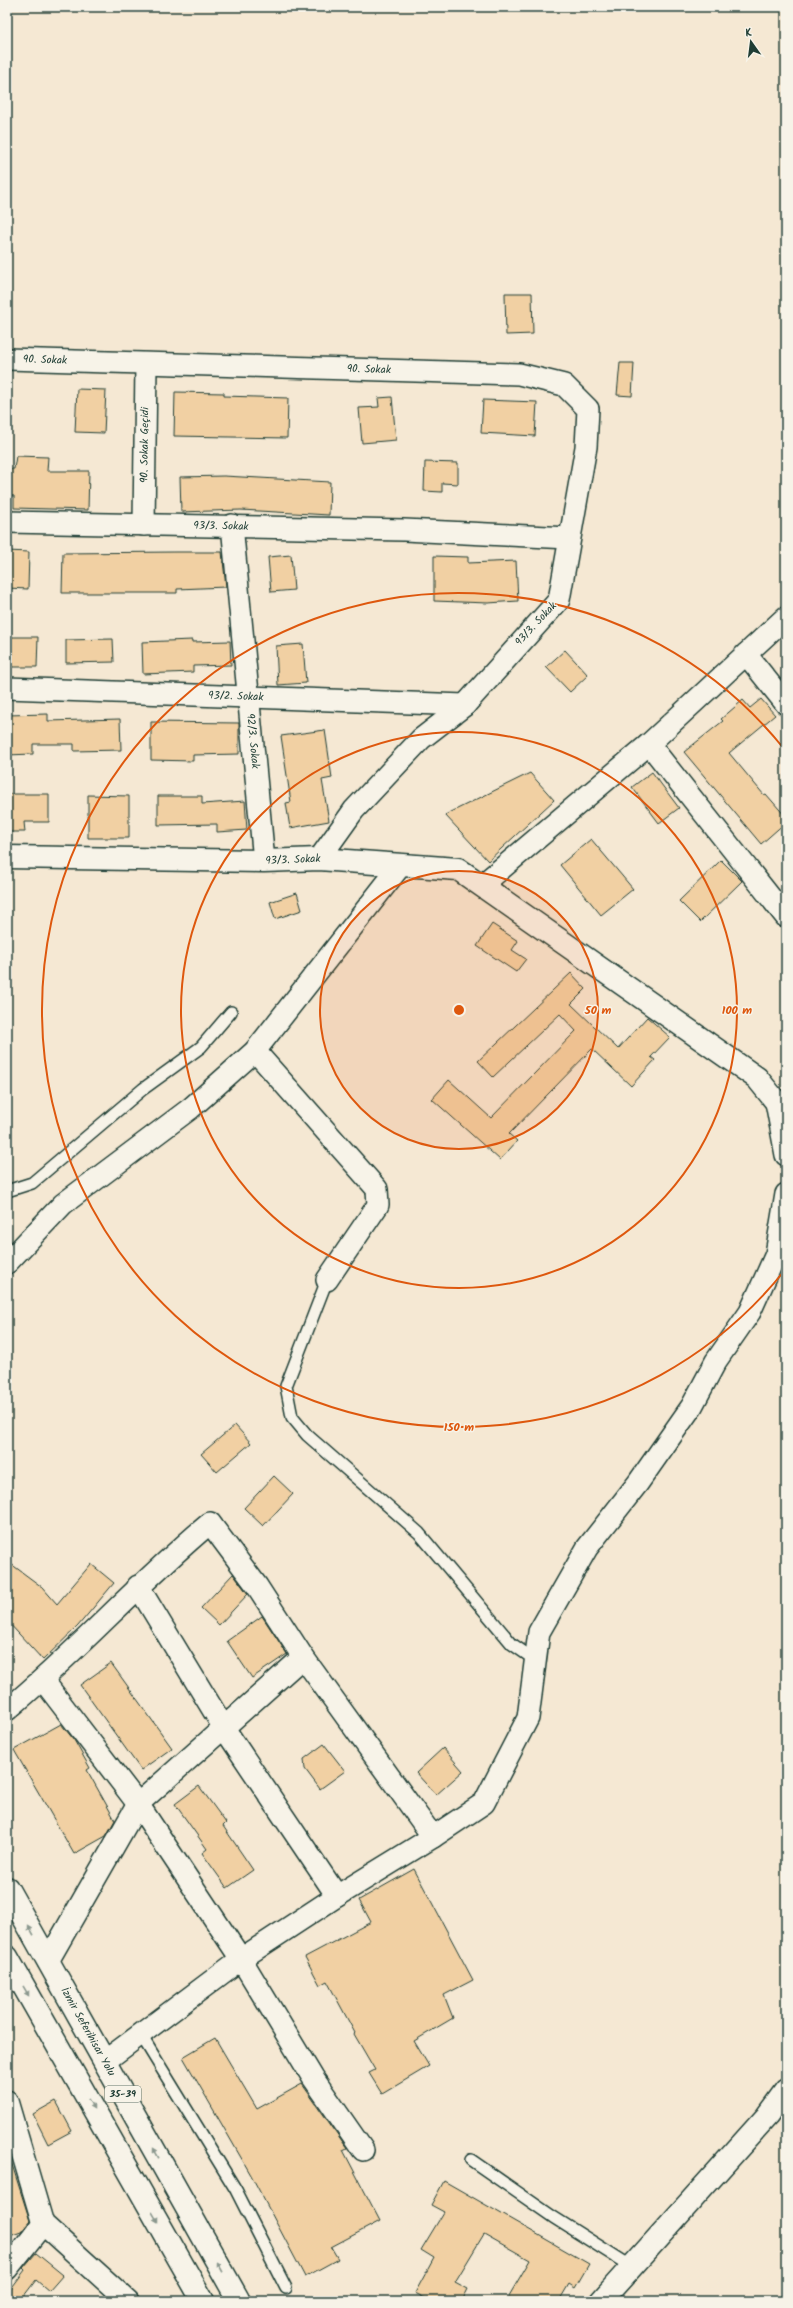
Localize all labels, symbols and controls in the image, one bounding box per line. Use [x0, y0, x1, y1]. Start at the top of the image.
north arrow [731, 22, 771, 62]
text: K [743, 24, 755, 43]
street label: 90. Sokak [23, 350, 68, 370]
street label: 90. Sokak [346, 360, 392, 379]
street label: 90. Sokak Geçidi [136, 407, 154, 483]
street label: 93/3. Sokak [193, 517, 250, 536]
street label: 93/3. Sokak [511, 597, 562, 650]
street label: 93/2. Sokak [208, 686, 265, 707]
street label: 92/3. Sokak [241, 713, 264, 770]
street label: 93/3. Sokak [265, 850, 322, 870]
text: 50 m [584, 1001, 612, 1020]
text: 100 m [722, 1001, 752, 1020]
centre of rings [452, 1003, 466, 1017]
text: 150 m [444, 1418, 474, 1437]
one-way arrow [27, 1924, 34, 1936]
street label: İzmir Seferihisar Yolu [56, 1984, 120, 2080]
one-way arrow [23, 1985, 30, 1997]
road number: 35-39 [105, 2086, 141, 2102]
one-way arrow [87, 2098, 94, 2110]
one-way arrow [153, 2148, 160, 2159]
one-way arrow [151, 2211, 158, 2222]
one-way arrow [216, 2261, 223, 2273]

